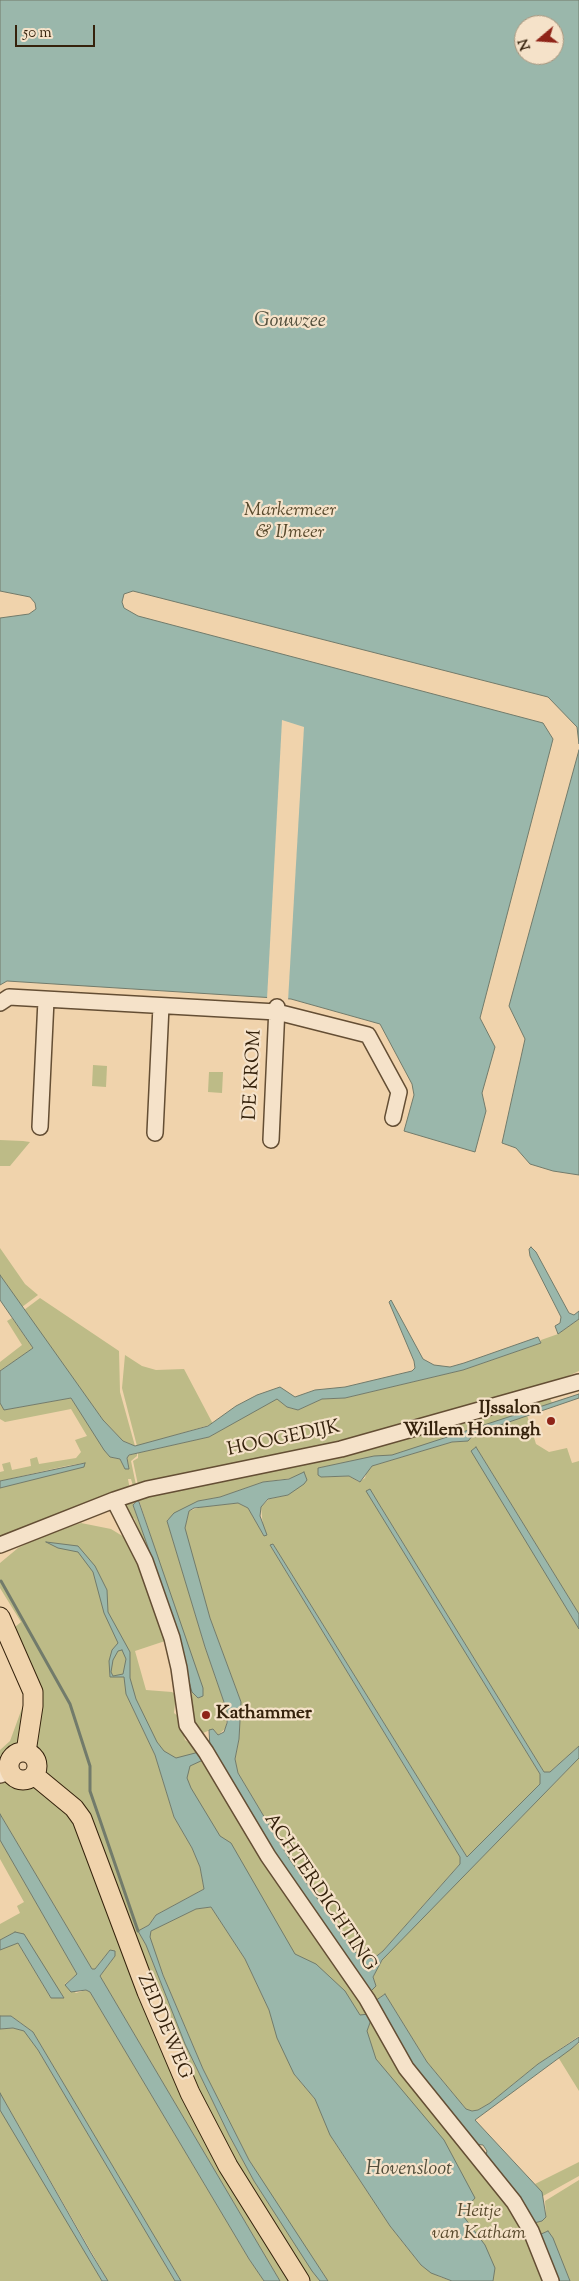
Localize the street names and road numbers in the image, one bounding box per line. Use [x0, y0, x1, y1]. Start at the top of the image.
street label: DE KROM [240, 1029, 268, 1121]
street label: HOOGEDIJK [225, 1417, 343, 1463]
street label: ACHTERDICHTING [258, 1810, 380, 1976]
street label: ZEDDEWEG [131, 1971, 195, 2083]

